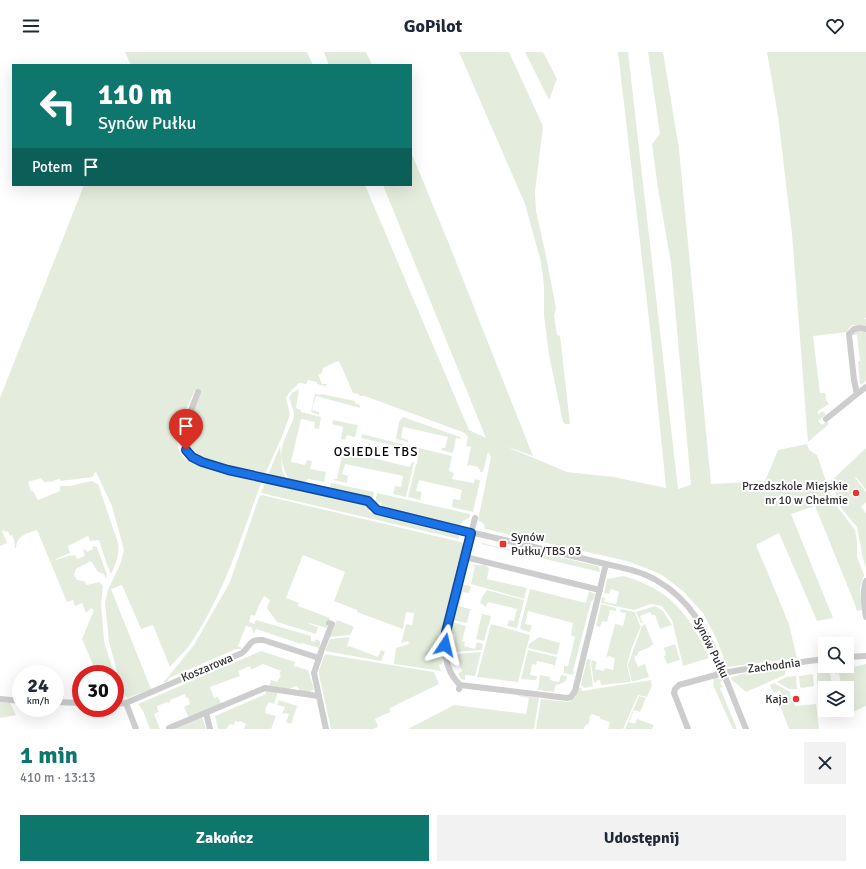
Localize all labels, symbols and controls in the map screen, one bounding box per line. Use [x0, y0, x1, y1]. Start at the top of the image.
icon: menu [20, 15, 42, 37]
text: GoPilot [404, 15, 462, 37]
icon: heart [824, 15, 846, 37]
text: 110 m [98, 78, 172, 112]
icon: left [32, 80, 84, 132]
text: Synów Pułku [98, 112, 196, 134]
icon: arrive [80, 156, 102, 178]
text: Potem [32, 158, 72, 176]
pin [169, 409, 203, 450]
icon: arrive [175, 415, 197, 437]
district label: OSIEDLE TBS [334, 444, 418, 460]
place label: Przedszkole Miejskie nr 10 w Chełmie [742, 479, 848, 508]
marker: Przedszkole Miejskie nr 10 w Chełmie [851, 488, 861, 498]
place label: Synów Pułku/TBS 03 [511, 530, 581, 559]
marker: Synów Pułku/TBS 03 [498, 539, 508, 549]
street label: Synów Pułku [690, 615, 732, 681]
position arrow [424, 624, 466, 666]
map controls [818, 637, 854, 717]
button: search [818, 637, 854, 673]
street label: Koszarowa [179, 650, 235, 686]
street label: Zachodnia [747, 655, 801, 677]
speed limit sign: 30 [72, 665, 124, 717]
text: 24 [27, 673, 49, 698]
button: layers [818, 681, 854, 717]
place label: Kaja [765, 692, 788, 707]
marker: Kaja [791, 694, 801, 704]
text: km/h [27, 695, 49, 707]
text: 1 min [20, 740, 78, 770]
button: close [804, 742, 846, 784]
text: 410 m · 13:13 [20, 770, 96, 786]
button: Zakończ [20, 815, 429, 861]
button: Udostępnij [437, 815, 846, 861]

